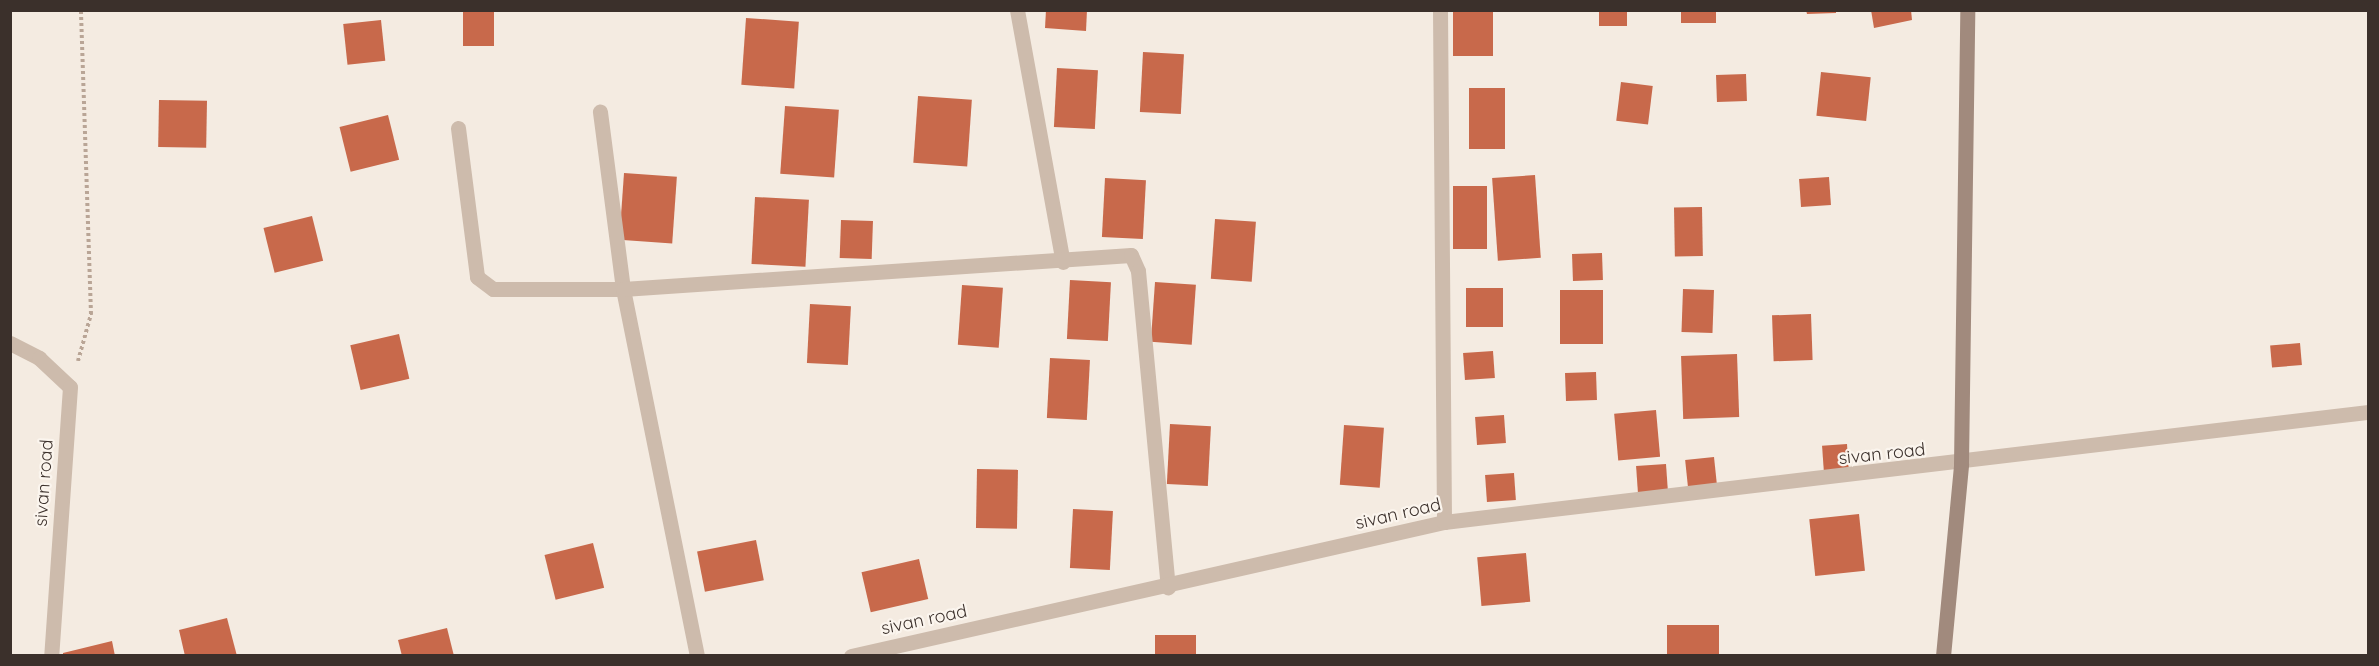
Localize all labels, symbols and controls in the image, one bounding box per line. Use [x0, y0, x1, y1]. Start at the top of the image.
street label: sivan road [30, 439, 58, 527]
street label: sivan road [1837, 439, 1927, 469]
street label: sivan road [1353, 494, 1443, 534]
street label: sivan road [879, 600, 969, 640]

